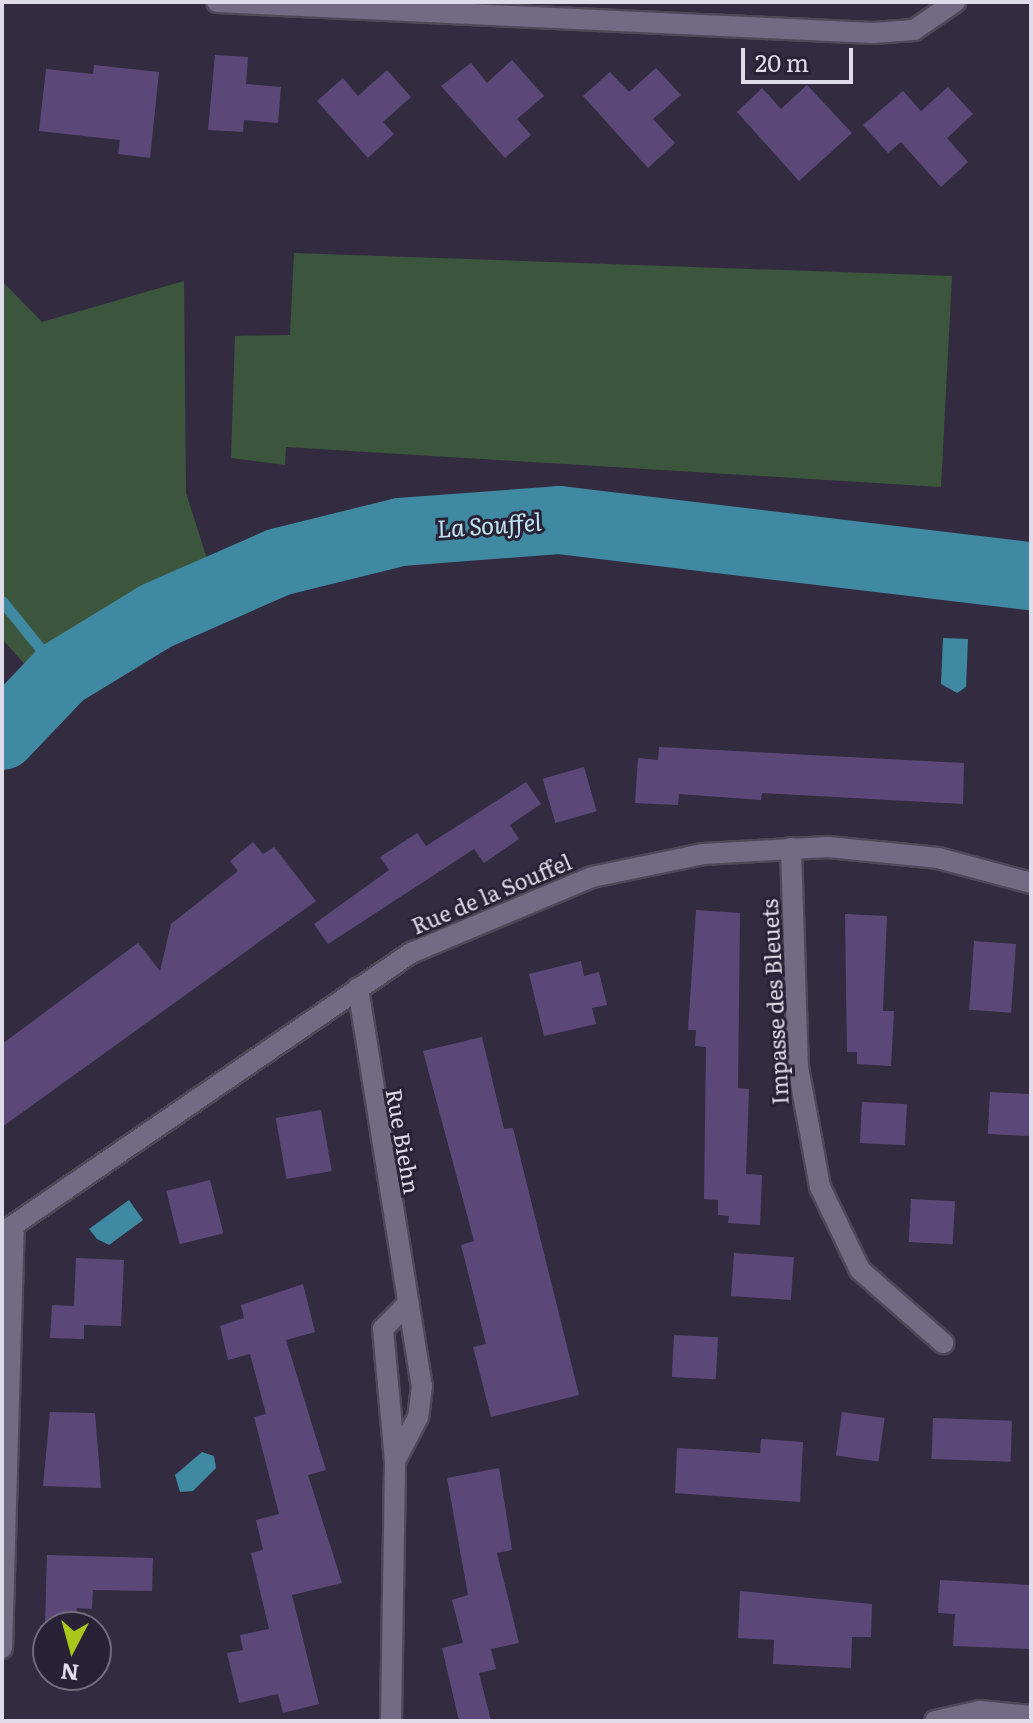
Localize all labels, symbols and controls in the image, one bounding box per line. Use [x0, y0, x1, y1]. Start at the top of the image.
scale bar [745, 32, 857, 82]
text: 20 m [755, 44, 809, 79]
water label: La Souffel [436, 506, 542, 542]
street label: Rue de la Souffel [407, 847, 575, 939]
street label: Impasse des Bleuets [755, 898, 793, 1106]
street label: Rue Biehn [382, 1086, 426, 1196]
north arrow [32, 1611, 112, 1691]
text: N [59, 1656, 81, 1691]

